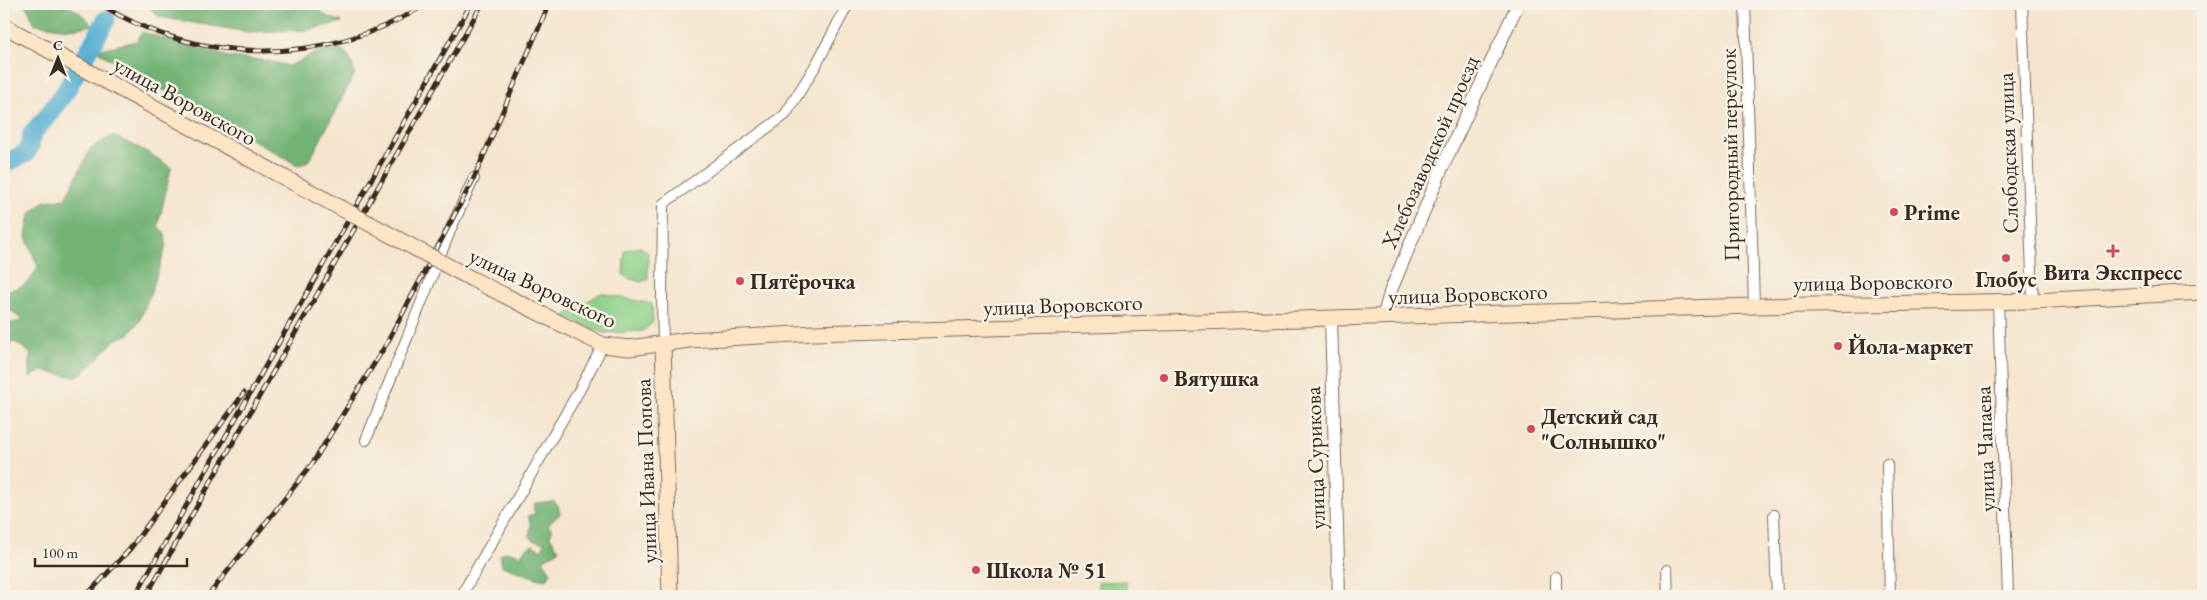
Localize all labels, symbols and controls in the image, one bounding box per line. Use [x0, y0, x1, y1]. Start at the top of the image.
north arrow [32, 32, 82, 82]
text: С [53, 36, 63, 54]
street label: Пригородный переулок [1714, 48, 1746, 262]
street label: улица Воровского [108, 50, 262, 152]
street label: Хлебозаводской проезд [1374, 51, 1486, 254]
street label: Слободская улица [1991, 72, 2025, 234]
place label: Prime [1904, 198, 1960, 227]
marker: Prime [1888, 206, 1900, 218]
street label: улица Воровского [465, 241, 621, 335]
marker: Вита Экспресс [2107, 245, 2119, 257]
marker: Глобус [2000, 252, 2012, 264]
place label: Вита Экспресс [2044, 258, 2182, 287]
place label: Глобус [1975, 265, 2037, 294]
street label: улица Воровского [1793, 266, 1953, 298]
place label: Пятёрочка [750, 267, 856, 296]
marker: Пятёрочка [734, 275, 746, 287]
street label: улица Воровского [1388, 277, 1548, 311]
street label: улица Воровского [983, 288, 1143, 322]
place label: Йола-маркет [1848, 332, 1973, 361]
marker: Йола-маркет [1832, 340, 1844, 352]
place label: Вятушка [1174, 364, 1259, 393]
marker: Вятушка [1158, 372, 1170, 384]
street label: улица Ивана Попова [628, 378, 664, 564]
street label: улица Чапаева [1968, 385, 2002, 512]
street label: улица Сурикова [1298, 386, 1332, 530]
place label: Детский сад "Солнышко" [1541, 402, 1666, 456]
marker: Детский сад "Солнышко" [1525, 423, 1537, 435]
scale bar [35, 535, 188, 567]
text: 100 m [42, 543, 79, 562]
place label: Школа № 51 [986, 556, 1107, 585]
marker: Школа № 51 [970, 564, 982, 576]

